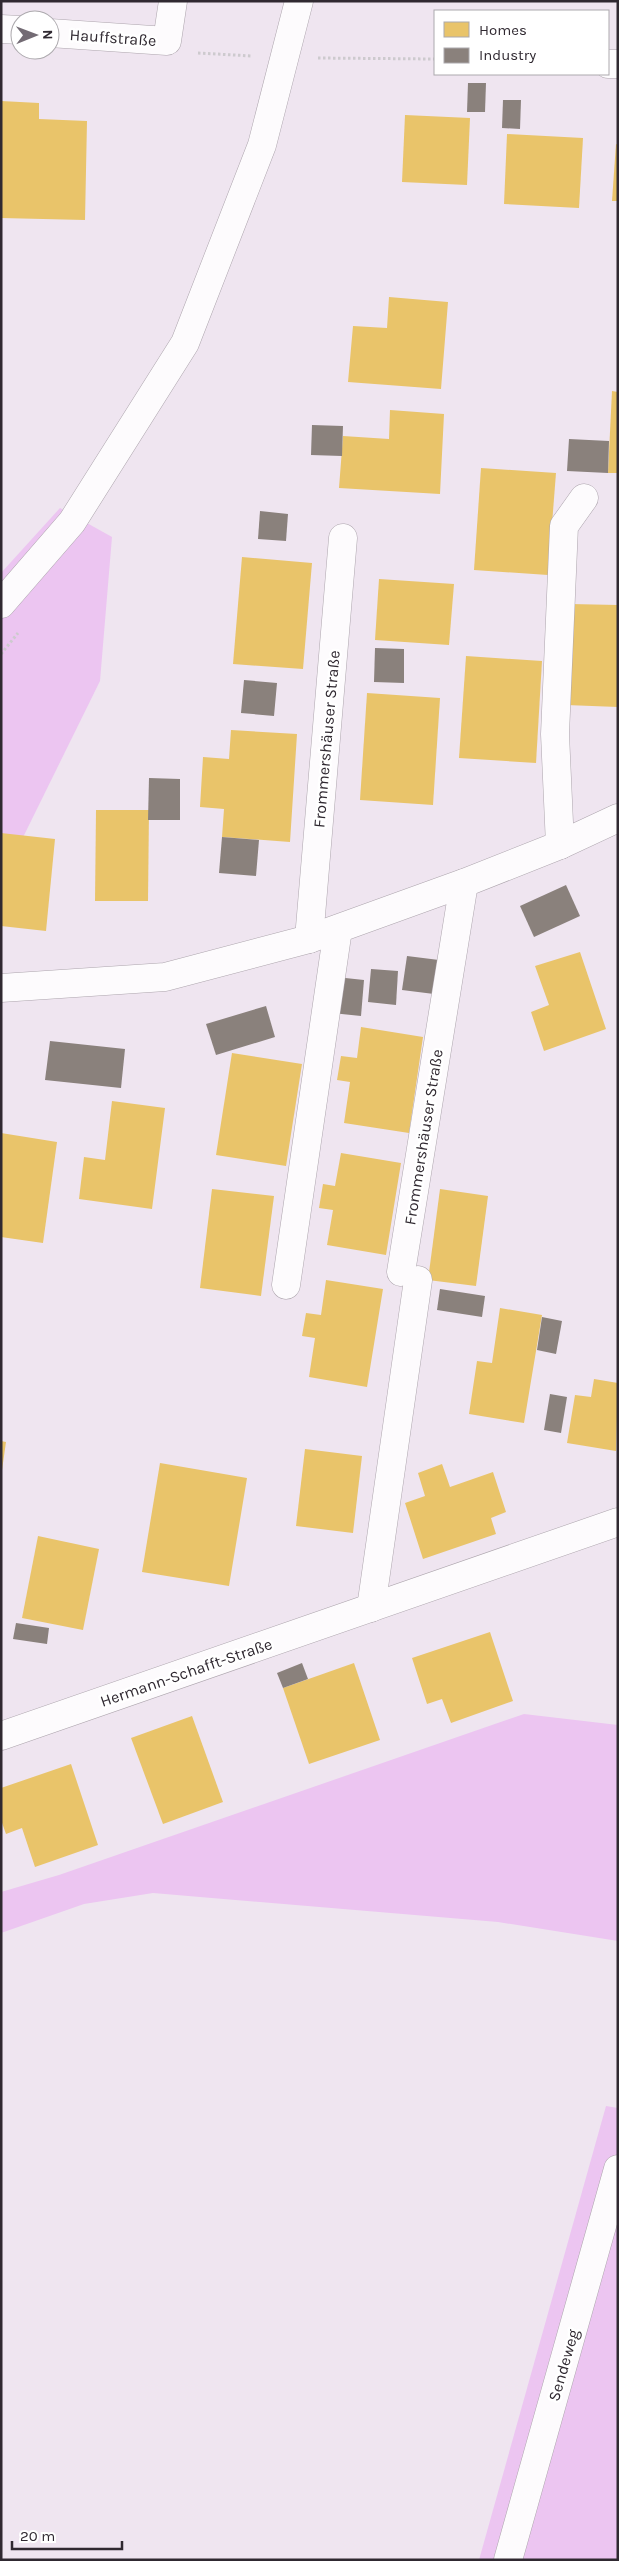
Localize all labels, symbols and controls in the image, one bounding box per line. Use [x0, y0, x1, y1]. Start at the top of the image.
north arrow [10, 10, 60, 60]
legend [434, 10, 609, 75]
text: Homes [479, 21, 527, 39]
street label: Hauffstraße [69, 25, 157, 50]
text: N [39, 30, 56, 40]
text: Industry [479, 46, 536, 64]
street label: Frommershäuser Straße [309, 650, 344, 829]
street label: Frommershäuser Straße [400, 1048, 447, 1226]
street label: Hermann-Schafft-Straße [98, 1634, 275, 1711]
street label: Sendeweg [544, 2327, 583, 2403]
scale bar [12, 2518, 122, 2550]
text: 20 m [20, 2527, 55, 2545]

